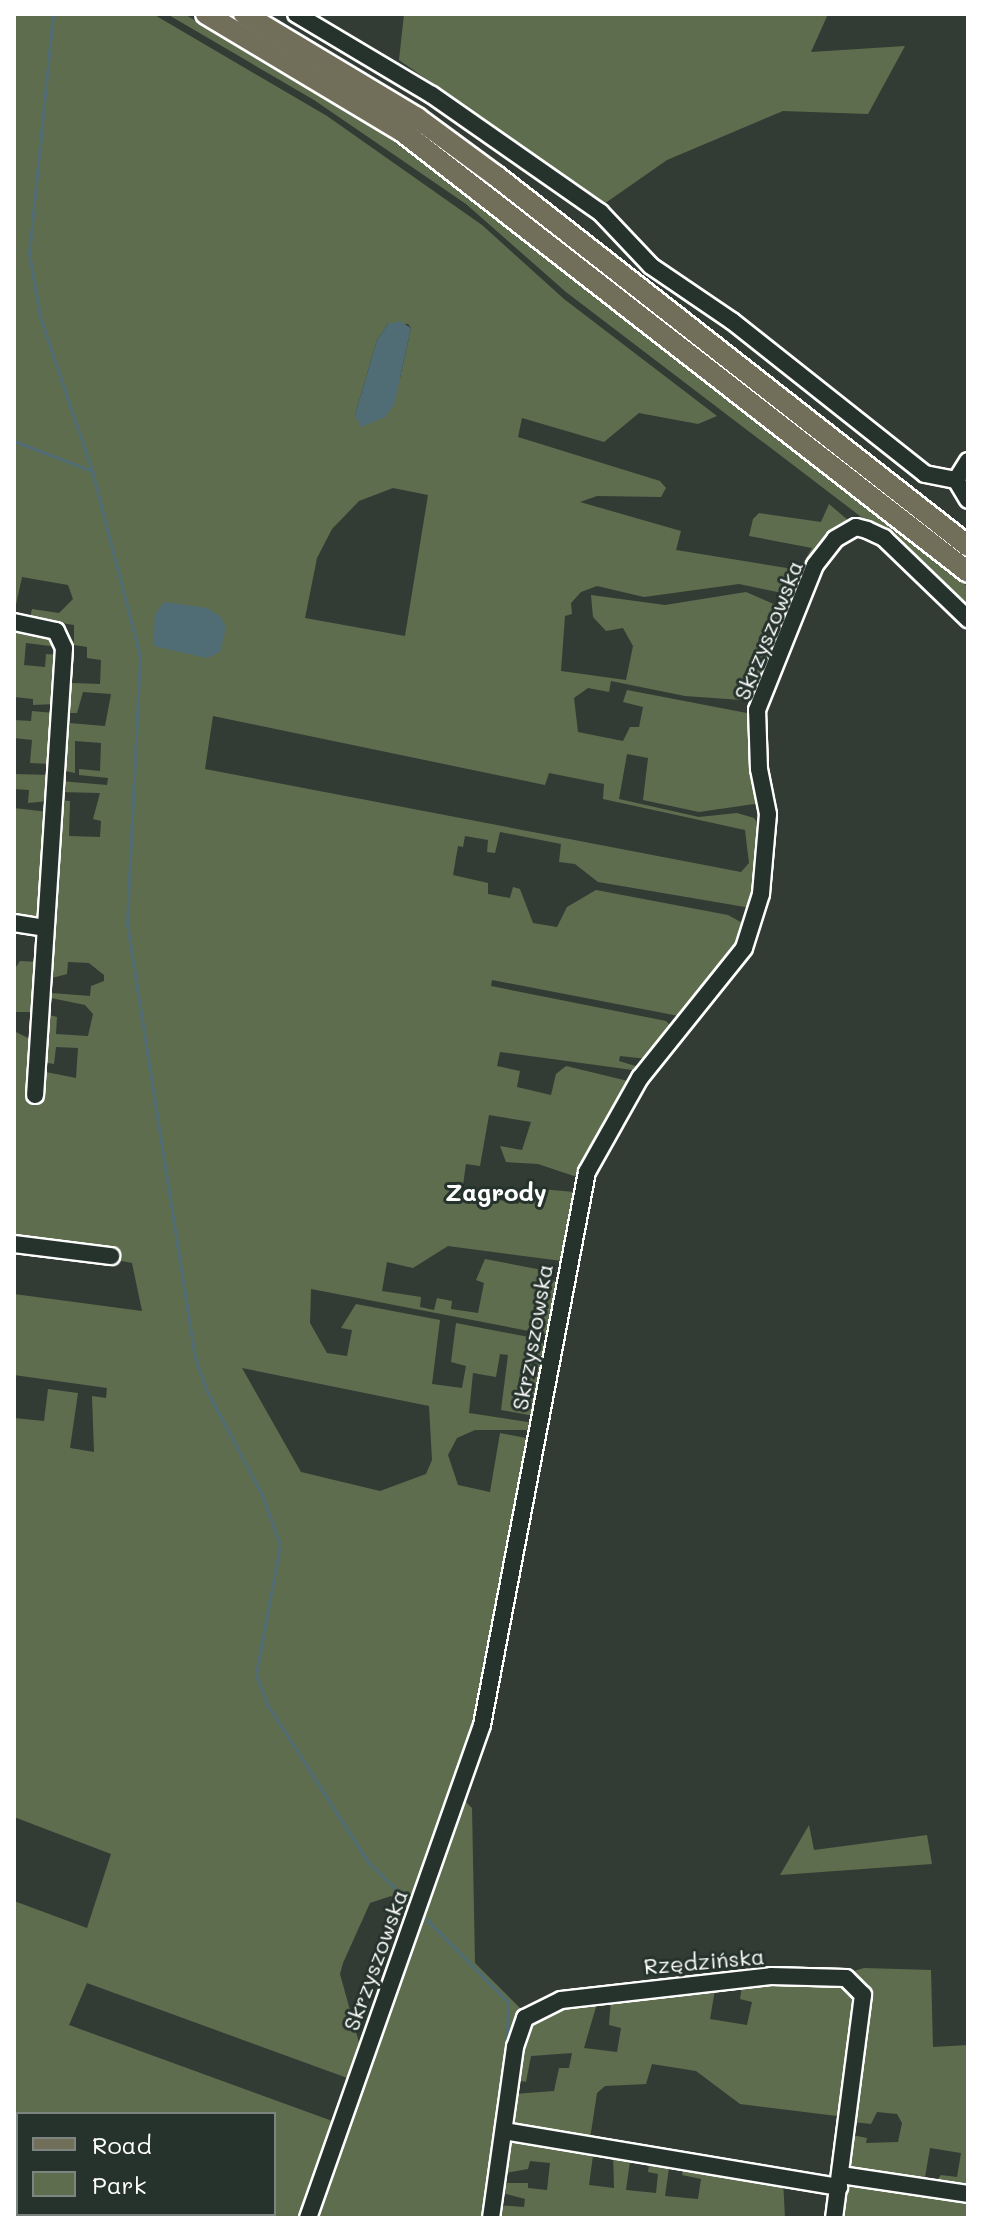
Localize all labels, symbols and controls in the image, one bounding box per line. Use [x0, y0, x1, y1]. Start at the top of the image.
street label: Skrzyszowska [728, 556, 808, 704]
district label: Zagrody [445, 1178, 547, 1206]
street label: Skrzyszowska [506, 1262, 558, 1412]
street label: Skrzyszowska [337, 1886, 413, 2034]
street label: Rzędzińska [643, 1943, 765, 1979]
legend [16, 2112, 276, 2216]
text: Road [92, 2129, 152, 2160]
text: Park [92, 2169, 146, 2200]

